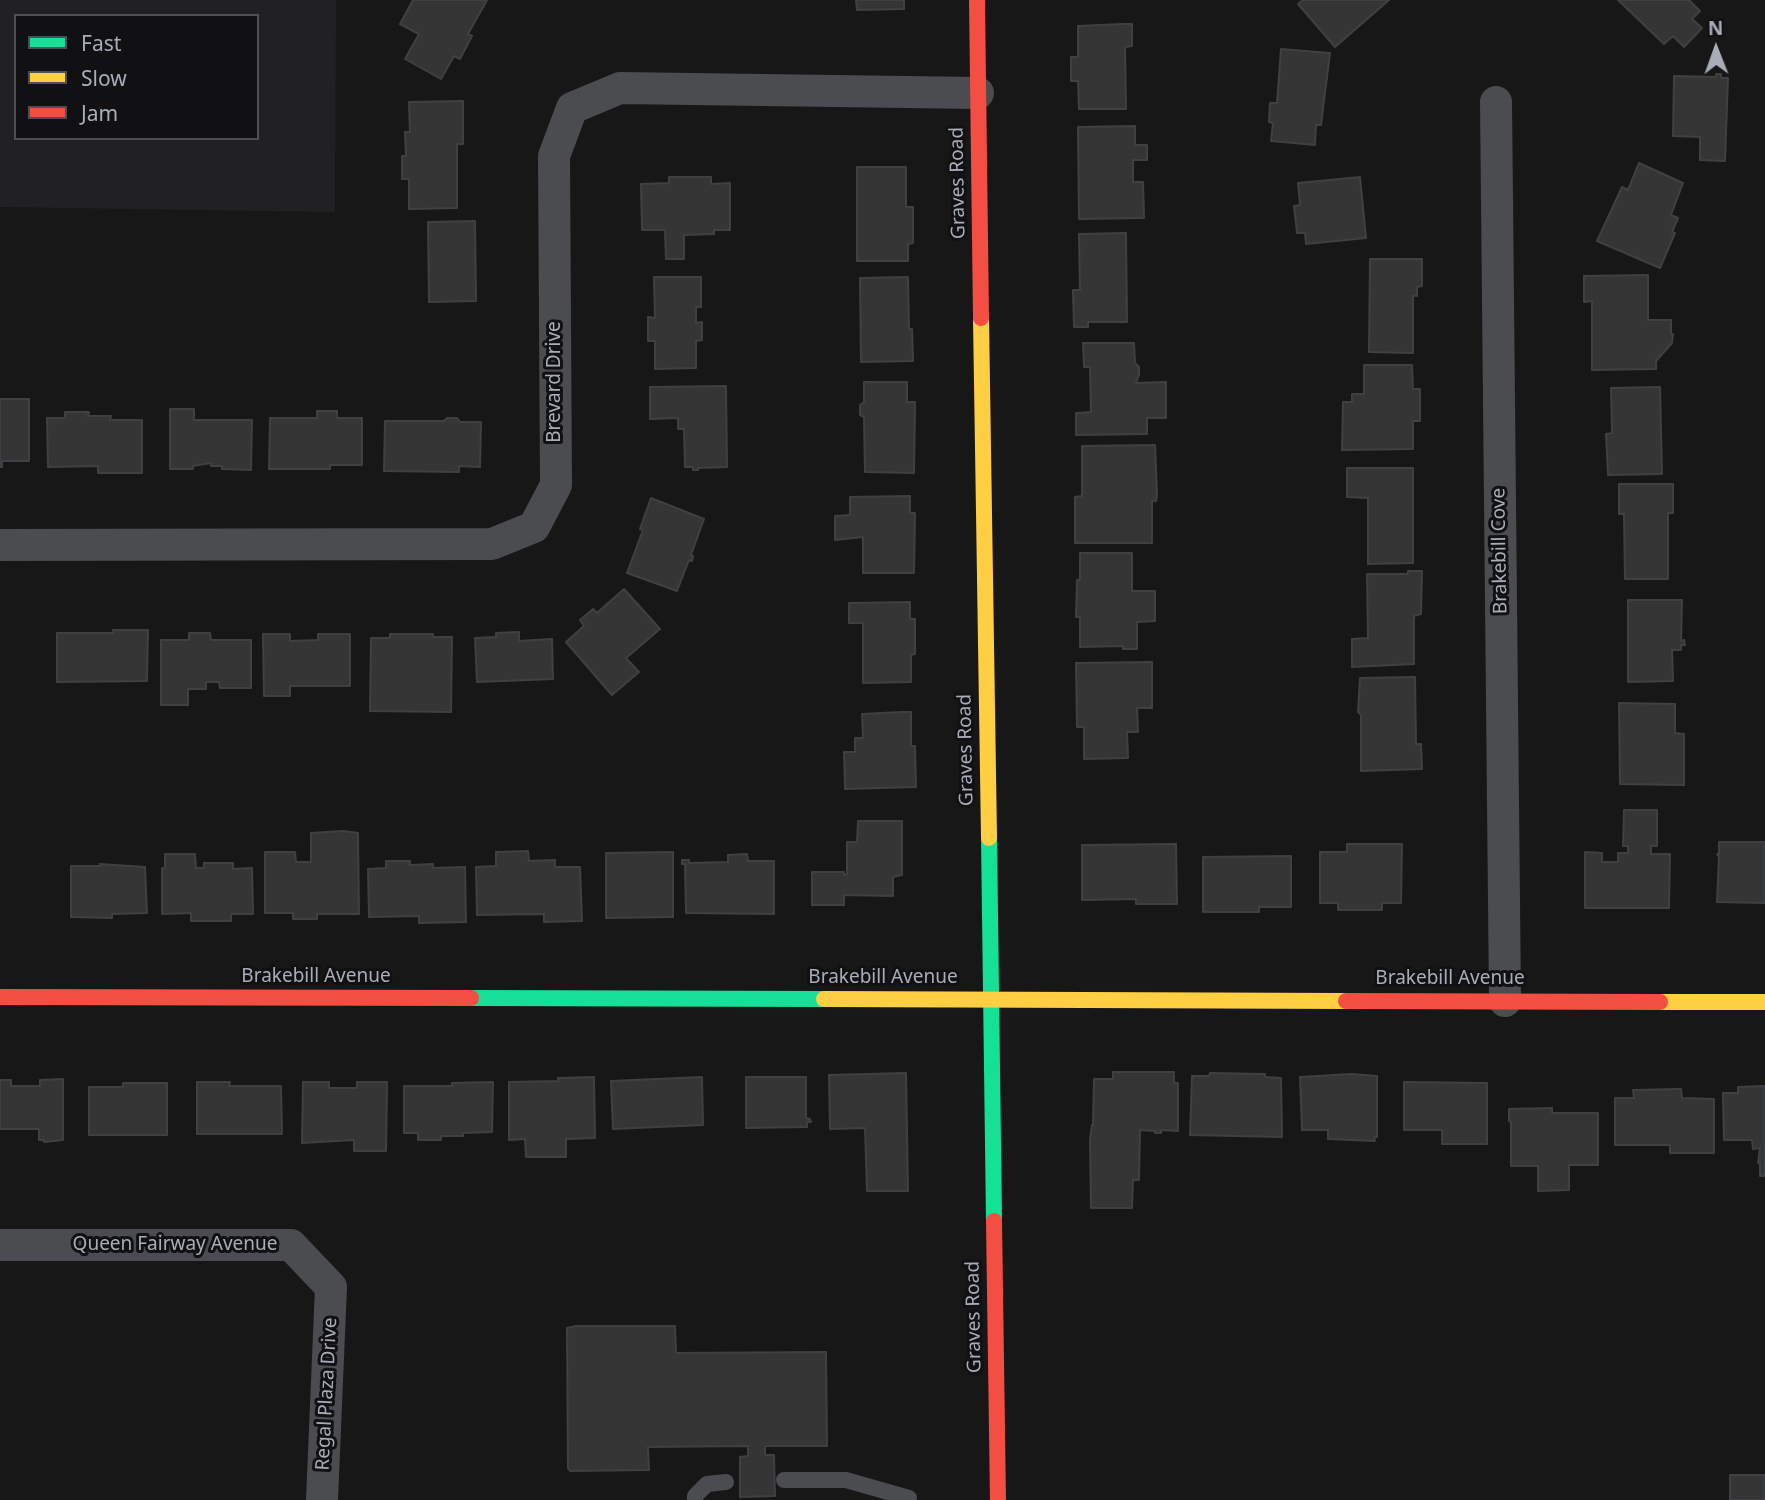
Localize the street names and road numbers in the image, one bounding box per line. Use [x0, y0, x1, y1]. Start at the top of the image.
street label: Graves Road [946, 127, 970, 239]
street label: Brevard Drive [544, 321, 566, 443]
street label: Brakebill Cove [1488, 488, 1512, 614]
street label: Graves Road [954, 694, 978, 806]
street label: Brakebill Avenue [241, 966, 391, 988]
street label: Brakebill Avenue [808, 967, 958, 989]
street label: Brakebill Avenue [1375, 968, 1525, 990]
street label: Queen Fairway Avenue [73, 1234, 277, 1256]
street label: Graves Road [962, 1261, 986, 1373]
street label: Regal Plaza Drive [312, 1317, 342, 1471]

